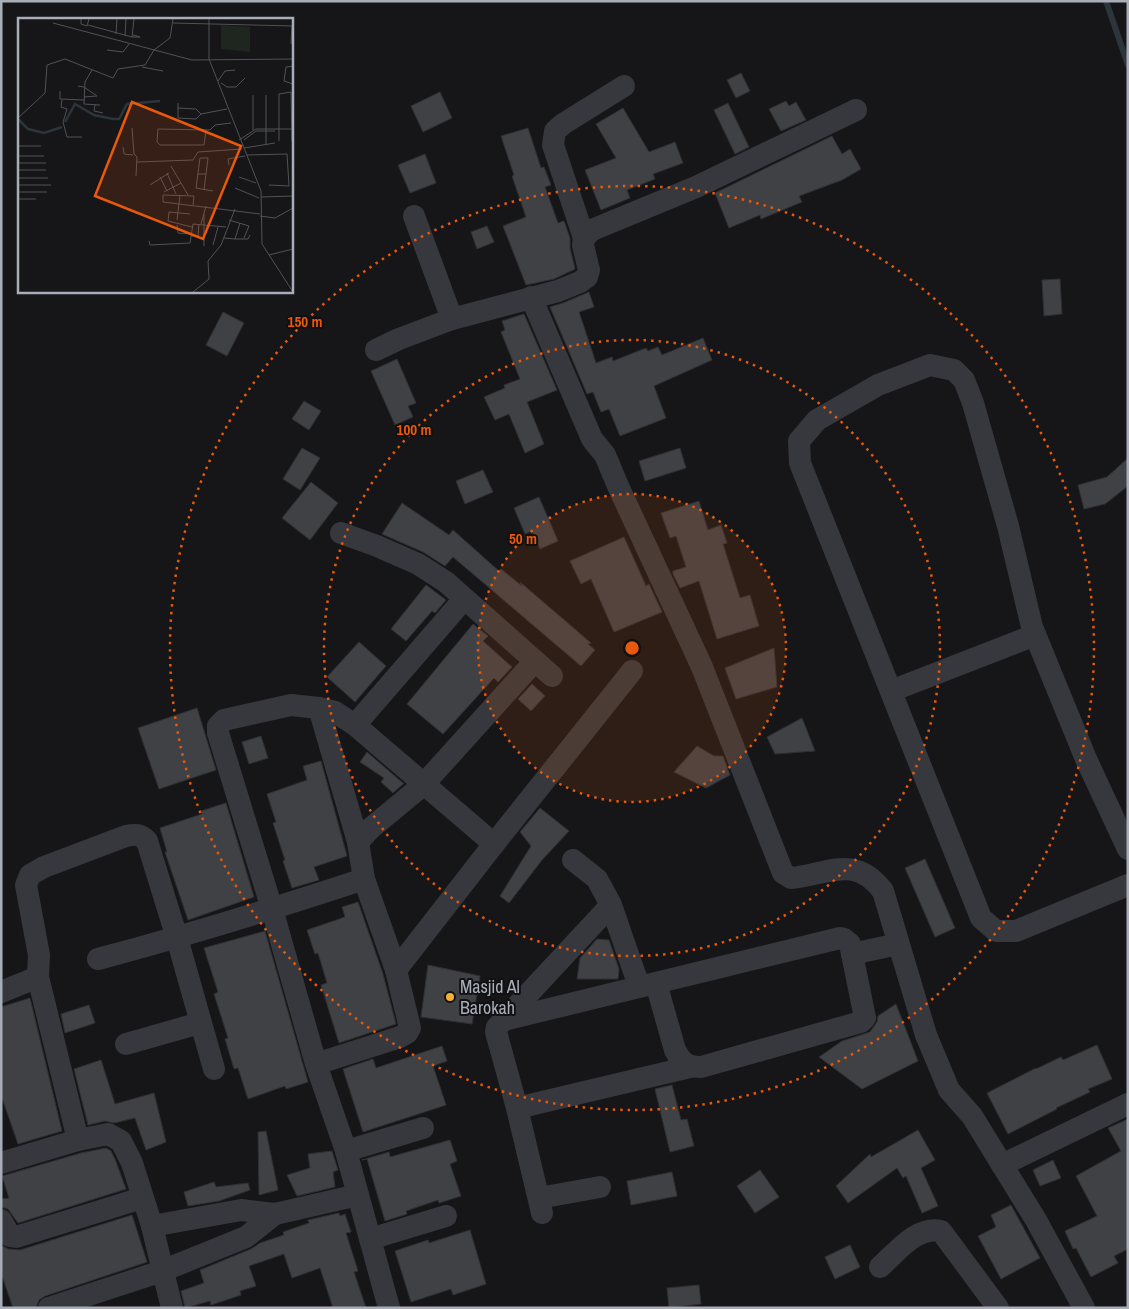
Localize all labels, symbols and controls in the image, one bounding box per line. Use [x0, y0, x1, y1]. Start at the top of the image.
inset map [18, 18, 292, 292]
text: 150 m [288, 311, 322, 332]
text: 100 m [397, 419, 431, 440]
text: 50 m [509, 528, 537, 549]
centre of rings [623, 639, 641, 657]
place label: Masjid Al Barokah [460, 974, 520, 1020]
marker: Masjid Al Barokah [444, 991, 456, 1003]

